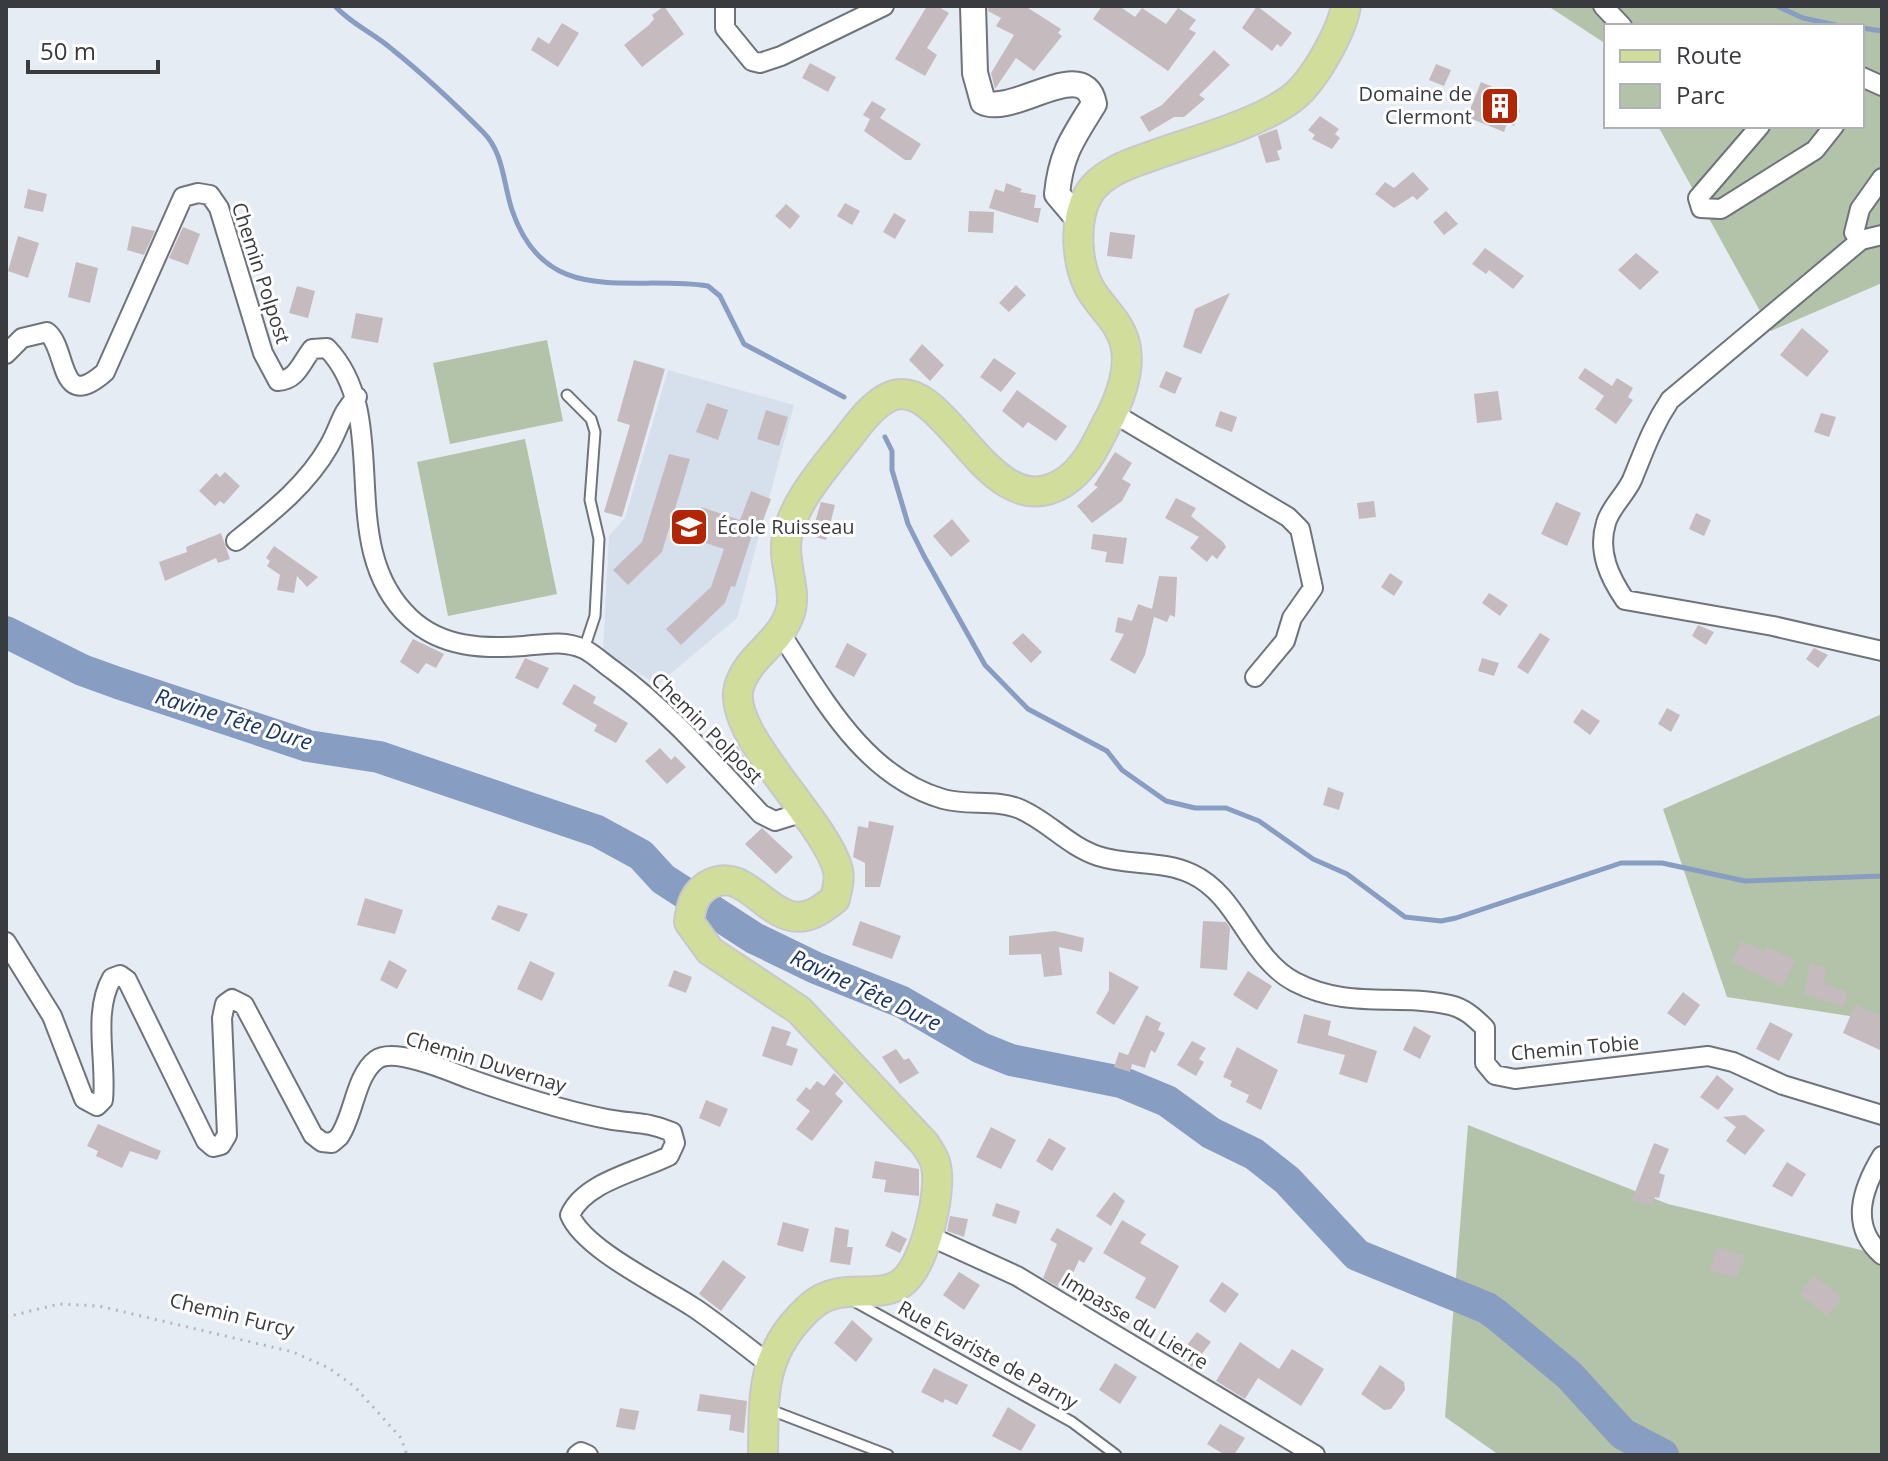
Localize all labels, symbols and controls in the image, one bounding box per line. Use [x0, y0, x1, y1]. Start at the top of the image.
scale bar [28, 24, 158, 74]
legend [1604, 24, 1864, 128]
text: 50 m [40, 34, 96, 67]
text: Route [1676, 38, 1742, 71]
text: Parc [1676, 78, 1725, 111]
place label: Domaine de Clermont [1359, 80, 1472, 130]
building icon: Domaine de Clermont [1479, 85, 1521, 127]
street label: Chemin Polpost [226, 199, 297, 347]
school or university icon: École Ruisseau [668, 506, 710, 548]
place label: École Ruisseau [717, 513, 855, 540]
street label: Chemin Polpost [646, 666, 769, 789]
water label: Ravine Tête Dure [152, 680, 317, 756]
water label: Ravine Tête Dure [786, 941, 947, 1037]
street label: Chemin Duvernay [402, 1024, 571, 1099]
street label: Chemin Tobie [1510, 1028, 1640, 1067]
street label: Impasse du Lierre [1057, 1266, 1214, 1375]
street label: Chemin Furcy [167, 1286, 298, 1343]
street label: Rue Evariste de Parny [893, 1294, 1084, 1416]

